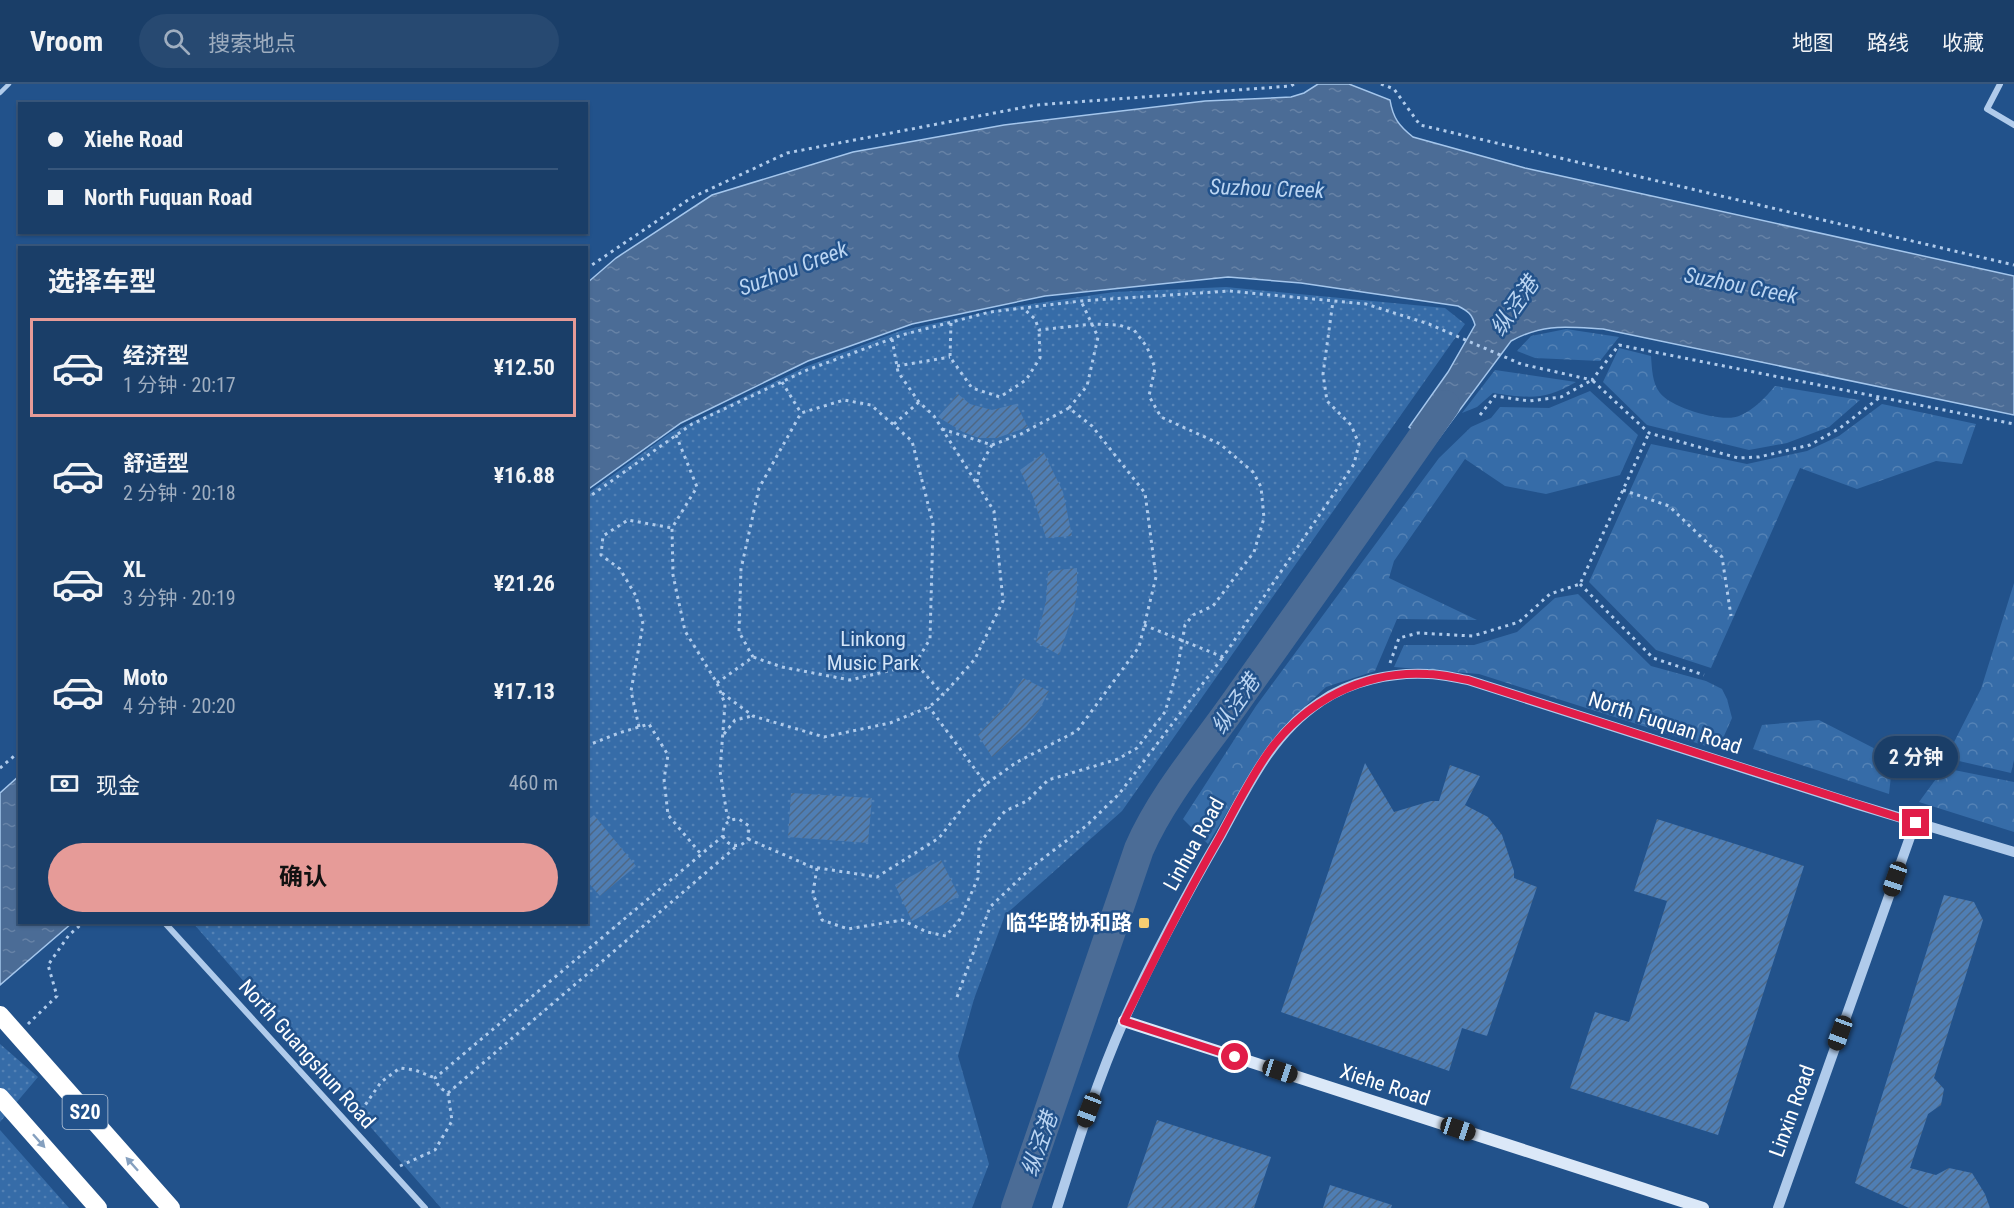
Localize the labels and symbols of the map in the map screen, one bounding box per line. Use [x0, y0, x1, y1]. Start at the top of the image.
water label: Suzhou Creek [1209, 174, 1325, 203]
water label: Suzhou Creek [735, 236, 852, 301]
water label: Suzhou Creek [1682, 262, 1800, 309]
water label: 纵泾港 [1485, 270, 1545, 340]
park label: Linkong Music Park [827, 627, 920, 675]
water label: 纵泾港 [1206, 668, 1266, 738]
street label: North Fuquan Road [1585, 687, 1745, 759]
callout: 2 分钟 [1874, 736, 1958, 778]
street label: Linhua Road [1159, 793, 1229, 895]
route end [1902, 809, 1929, 836]
car [1881, 859, 1909, 899]
place label: 临华路协和路 [1006, 911, 1132, 935]
marker: 临华路协和路 [1137, 916, 1151, 930]
street label: North Guangshun Road [234, 975, 380, 1133]
car [1825, 1013, 1855, 1053]
route start [1221, 1043, 1248, 1070]
car [1260, 1057, 1300, 1085]
street label: Xiehe Road [1337, 1059, 1433, 1111]
street label: Linxin Road [1764, 1062, 1820, 1160]
car [1074, 1090, 1104, 1130]
road number: S20 [62, 1095, 107, 1129]
water label: 纵泾港 [1017, 1106, 1063, 1179]
car [1438, 1115, 1478, 1143]
one-way arrow [32, 1133, 45, 1148]
one-way arrow [125, 1157, 139, 1172]

